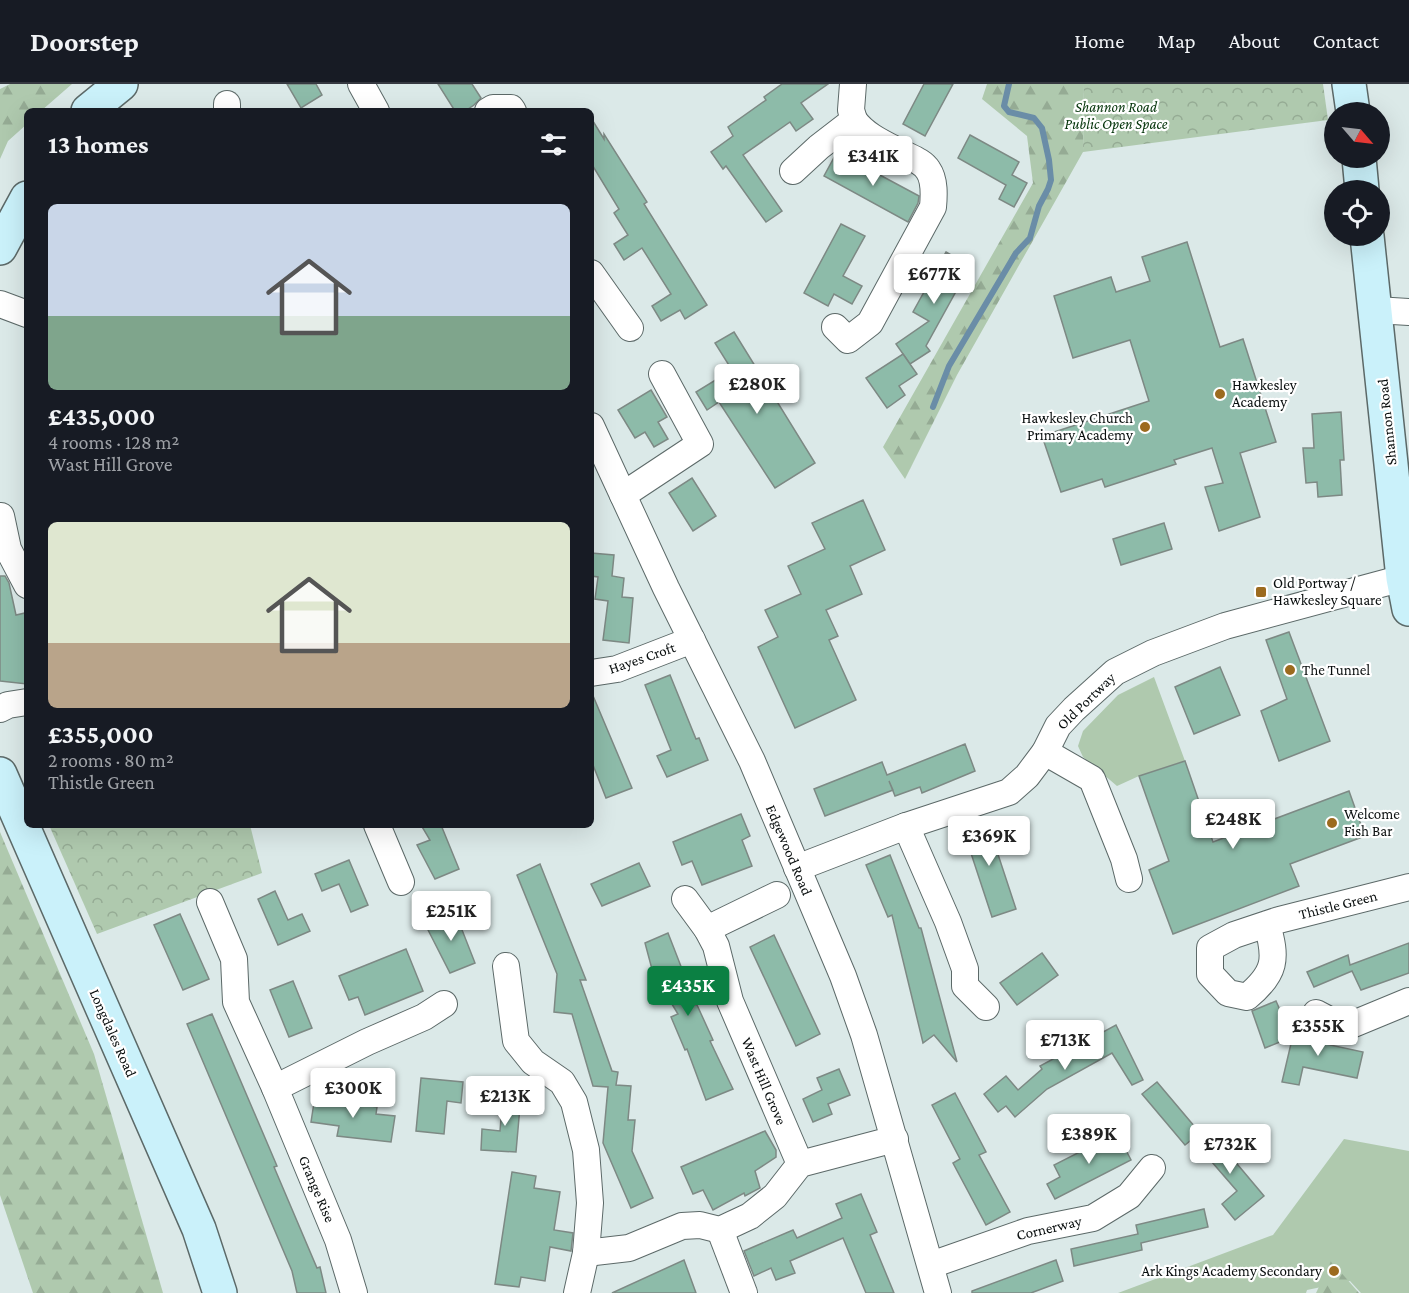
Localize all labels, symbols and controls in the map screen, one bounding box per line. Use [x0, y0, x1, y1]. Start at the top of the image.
text: Doorstep [30, 26, 139, 57]
text: Home [1074, 29, 1124, 53]
text: Map [1157, 29, 1196, 53]
text: About [1229, 29, 1280, 53]
text: Contact [1313, 29, 1379, 53]
park label: Shannon Road Public Open Space [1065, 99, 1168, 133]
north arrow [1324, 102, 1390, 168]
map controls [1324, 102, 1390, 246]
icon: filters [537, 128, 570, 161]
text: 13 homes [48, 130, 149, 159]
pin: £341K [831, 136, 915, 187]
text: £341K [847, 144, 899, 166]
button: locate [1324, 180, 1390, 246]
icon: home [255, 243, 363, 351]
pin: £677K [892, 254, 976, 305]
text: £677K [908, 262, 960, 284]
pin: £280K [715, 364, 799, 415]
text: £280K [728, 372, 786, 394]
place label: Hawkesley Academy [1232, 377, 1297, 411]
street label: Shannon Road [1374, 378, 1399, 466]
marker: Hawkesley Academy [1213, 387, 1227, 401]
text: £435,000 [48, 402, 155, 431]
place label: Hawkesley Church Primary Academy [1021, 410, 1133, 444]
marker: Hawkesley Church Primary Academy [1138, 420, 1152, 434]
text: 4 rooms · 128 m² [48, 431, 179, 453]
text: Wast Hill Grove [48, 453, 173, 475]
icon: home [255, 561, 363, 669]
place label: Old Portway / Hawkesley Square [1273, 575, 1382, 609]
marker: Old Portway / Hawkesley Square [1254, 585, 1268, 599]
street label: Hayes Croft [607, 639, 679, 678]
place label: The Tunnel [1302, 662, 1370, 678]
marker: The Tunnel [1283, 663, 1297, 677]
street label: Old Portway [1054, 669, 1119, 733]
text: £355,000 [48, 720, 154, 749]
text: 2 rooms · 80 m² [48, 749, 174, 771]
text: Thistle Green [48, 771, 155, 793]
pin: £248K [1191, 799, 1275, 850]
street label: Edgewood Road [762, 802, 815, 898]
place label: Welcome Fish Bar [1344, 806, 1400, 839]
text: £248K [1205, 807, 1261, 829]
pin: £369K [947, 816, 1031, 867]
marker: Welcome Fish Bar [1325, 816, 1339, 830]
text: £369K [962, 824, 1016, 846]
street label: Thistle Green [1297, 888, 1379, 922]
pin: £251K [409, 891, 493, 942]
text: £251K [426, 899, 476, 921]
pin: £435K [646, 966, 730, 1017]
text: £435K [661, 974, 715, 996]
street label: Longdales Road [86, 987, 140, 1080]
pin: £355K [1276, 1006, 1360, 1057]
text: £355K [1292, 1014, 1344, 1036]
pin: £713K [1023, 1020, 1107, 1071]
text: £713K [1040, 1028, 1090, 1050]
street label: Wast Hill Grove [738, 1035, 790, 1128]
pin: £300K [311, 1068, 395, 1119]
text: £300K [324, 1076, 382, 1098]
pin: £213K [463, 1076, 547, 1127]
text: £213K [480, 1084, 530, 1106]
pin: £389K [1047, 1114, 1131, 1165]
text: £389K [1061, 1122, 1117, 1144]
pin: £732K [1188, 1124, 1272, 1175]
text: £732K [1204, 1132, 1256, 1154]
street label: Grange Rise [295, 1153, 338, 1225]
street label: Cornerway [1015, 1213, 1083, 1244]
place label: Ark Kings Academy Secondary [1141, 1263, 1322, 1280]
marker: Ark Kings Academy Secondary [1327, 1264, 1341, 1278]

